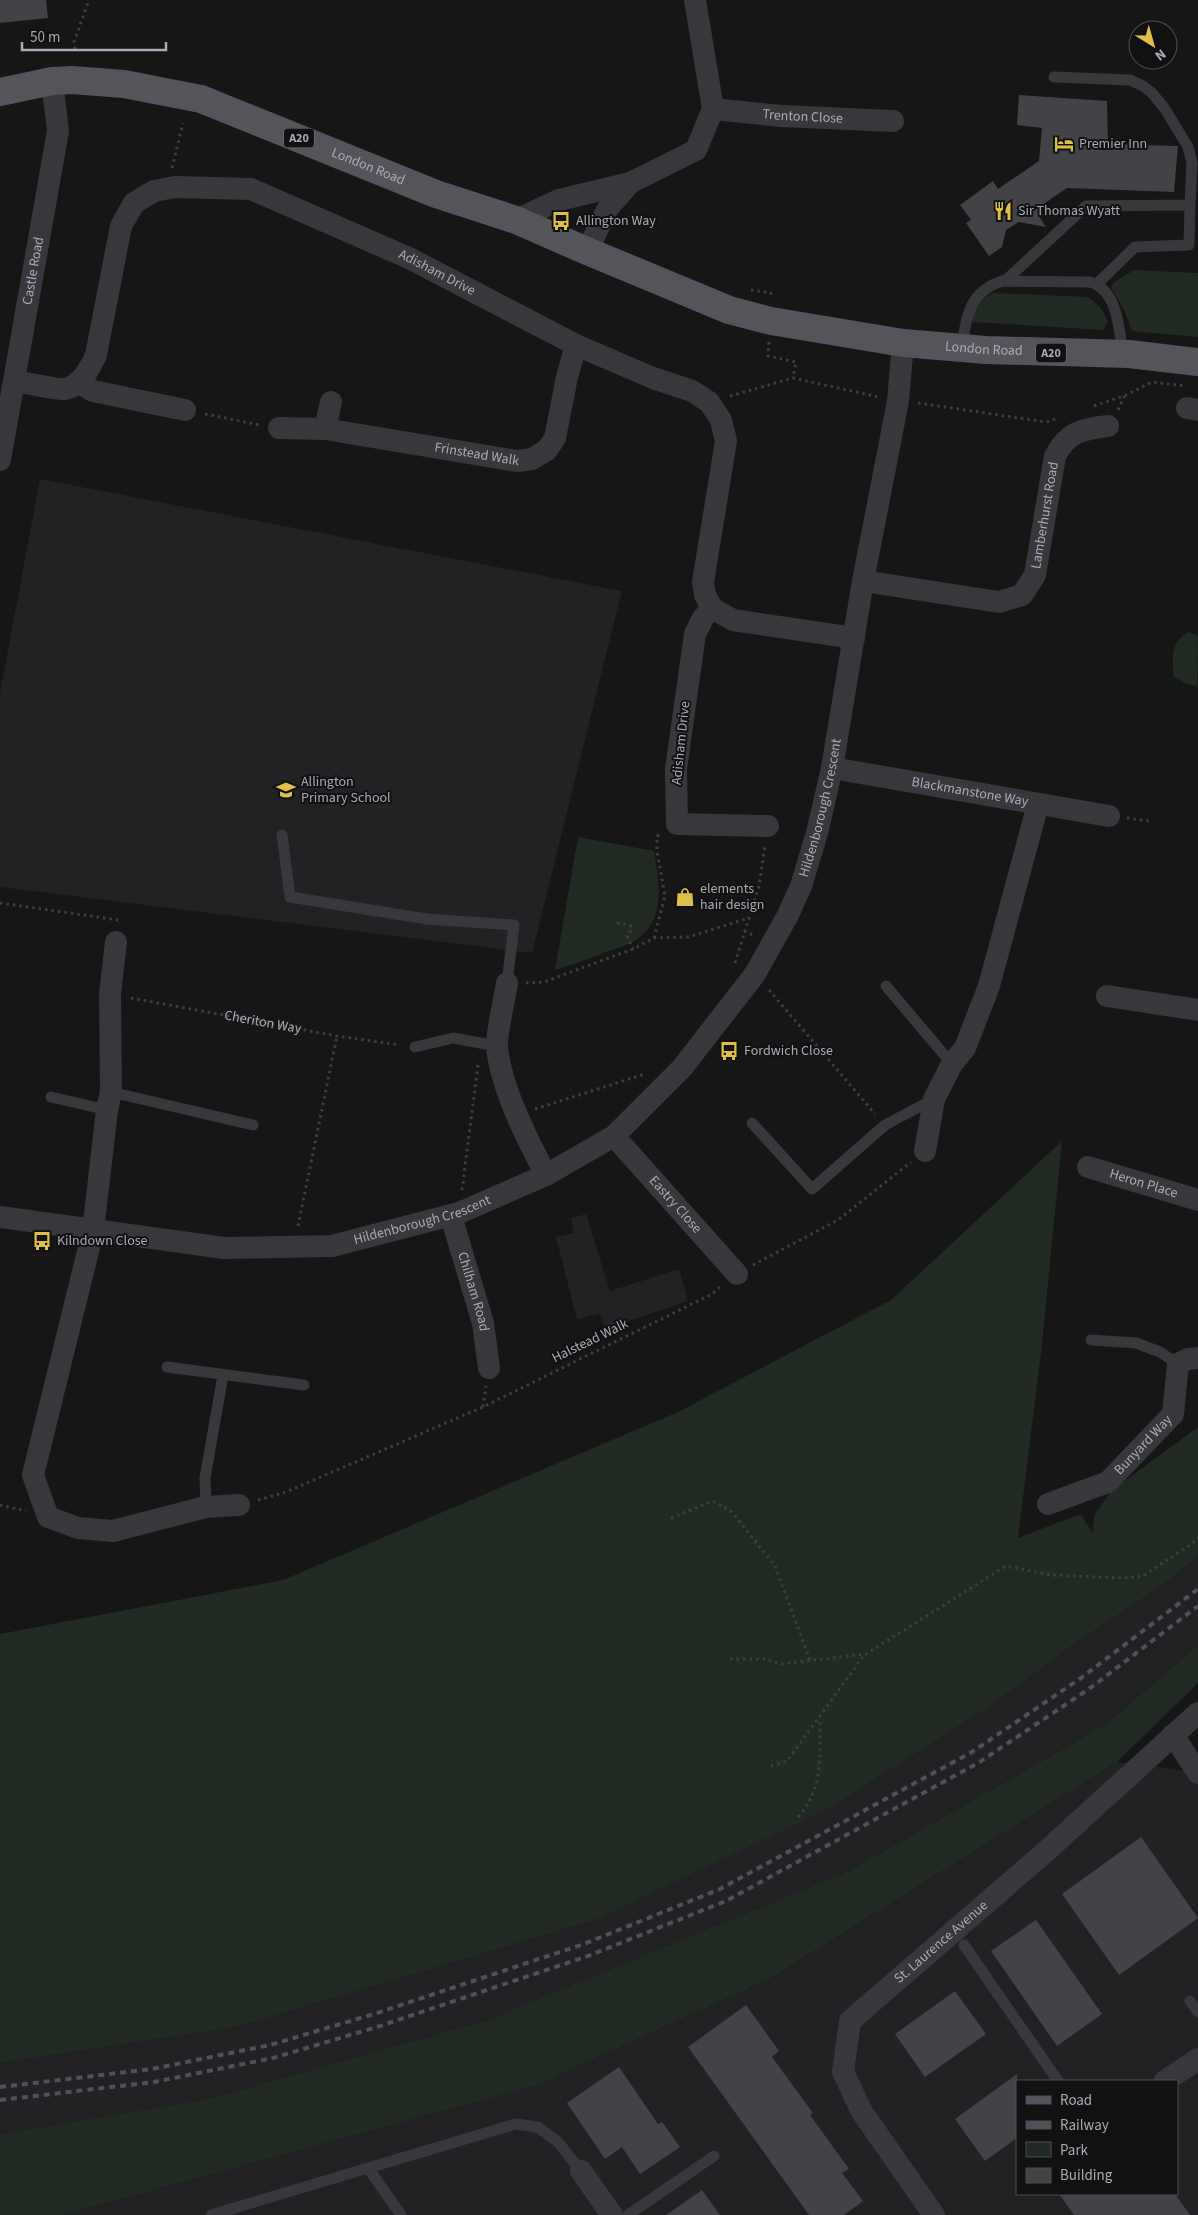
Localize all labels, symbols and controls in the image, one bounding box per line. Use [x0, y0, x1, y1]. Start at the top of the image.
scale bar [22, 20, 166, 52]
north arrow [1128, 20, 1178, 70]
text: 50 m [30, 27, 60, 48]
text: N [1150, 44, 1170, 65]
street label: Trenton Close [761, 104, 843, 129]
road number: A20 [284, 128, 314, 148]
hotel icon: Premier Inn [1053, 133, 1075, 155]
place label: Premier Inn [1079, 134, 1147, 154]
street label: London Road [328, 143, 408, 190]
restaurant icon: Sir Thomas Wyatt [992, 200, 1014, 222]
place label: Sir Thomas Wyatt [1018, 201, 1120, 221]
bus stop icon: Allington Way [550, 210, 572, 232]
place label: Allington Way [576, 211, 656, 231]
street label: Castle Road [18, 235, 49, 307]
street label: Adisham Drive [395, 245, 479, 301]
street label: London Road [944, 337, 1023, 361]
road number: A20 [1036, 343, 1066, 362]
street label: Frinstead Walk [433, 437, 521, 471]
street label: Lamberhurst Road [1026, 460, 1064, 570]
street label: Adisham Drive [667, 700, 695, 786]
street label: Hildenborough Crescent [794, 737, 847, 880]
place label: Allington Primary School [301, 772, 391, 808]
street label: Blackmanstone Way [910, 772, 1030, 812]
school or university icon: Allington Primary School [275, 779, 297, 801]
place label: elements hair design [700, 879, 765, 915]
shop icon: elements hair design [674, 886, 696, 908]
street label: Cheriton Way [223, 1005, 303, 1039]
bus stop icon: Fordwich Close [718, 1040, 740, 1062]
place label: Fordwich Close [744, 1041, 833, 1061]
street label: Heron Place [1107, 1164, 1180, 1203]
street label: Eastry Close [644, 1171, 706, 1238]
street label: Hildenborough Crescent [351, 1190, 494, 1250]
bus stop icon: Kilndown Close [31, 1230, 53, 1252]
place label: Kilndown Close [57, 1231, 148, 1251]
street label: Chilham Road [452, 1250, 494, 1332]
street label: Halstead Walk [548, 1314, 632, 1368]
street label: Bunyard Way [1110, 1410, 1177, 1480]
street label: St. Laurence Avenue [890, 1896, 992, 1988]
legend [1016, 2080, 1178, 2195]
text: Road [1060, 2090, 1092, 2111]
text: Railway [1060, 2115, 1109, 2136]
text: Park [1060, 2140, 1089, 2161]
text: Building [1060, 2165, 1113, 2186]

